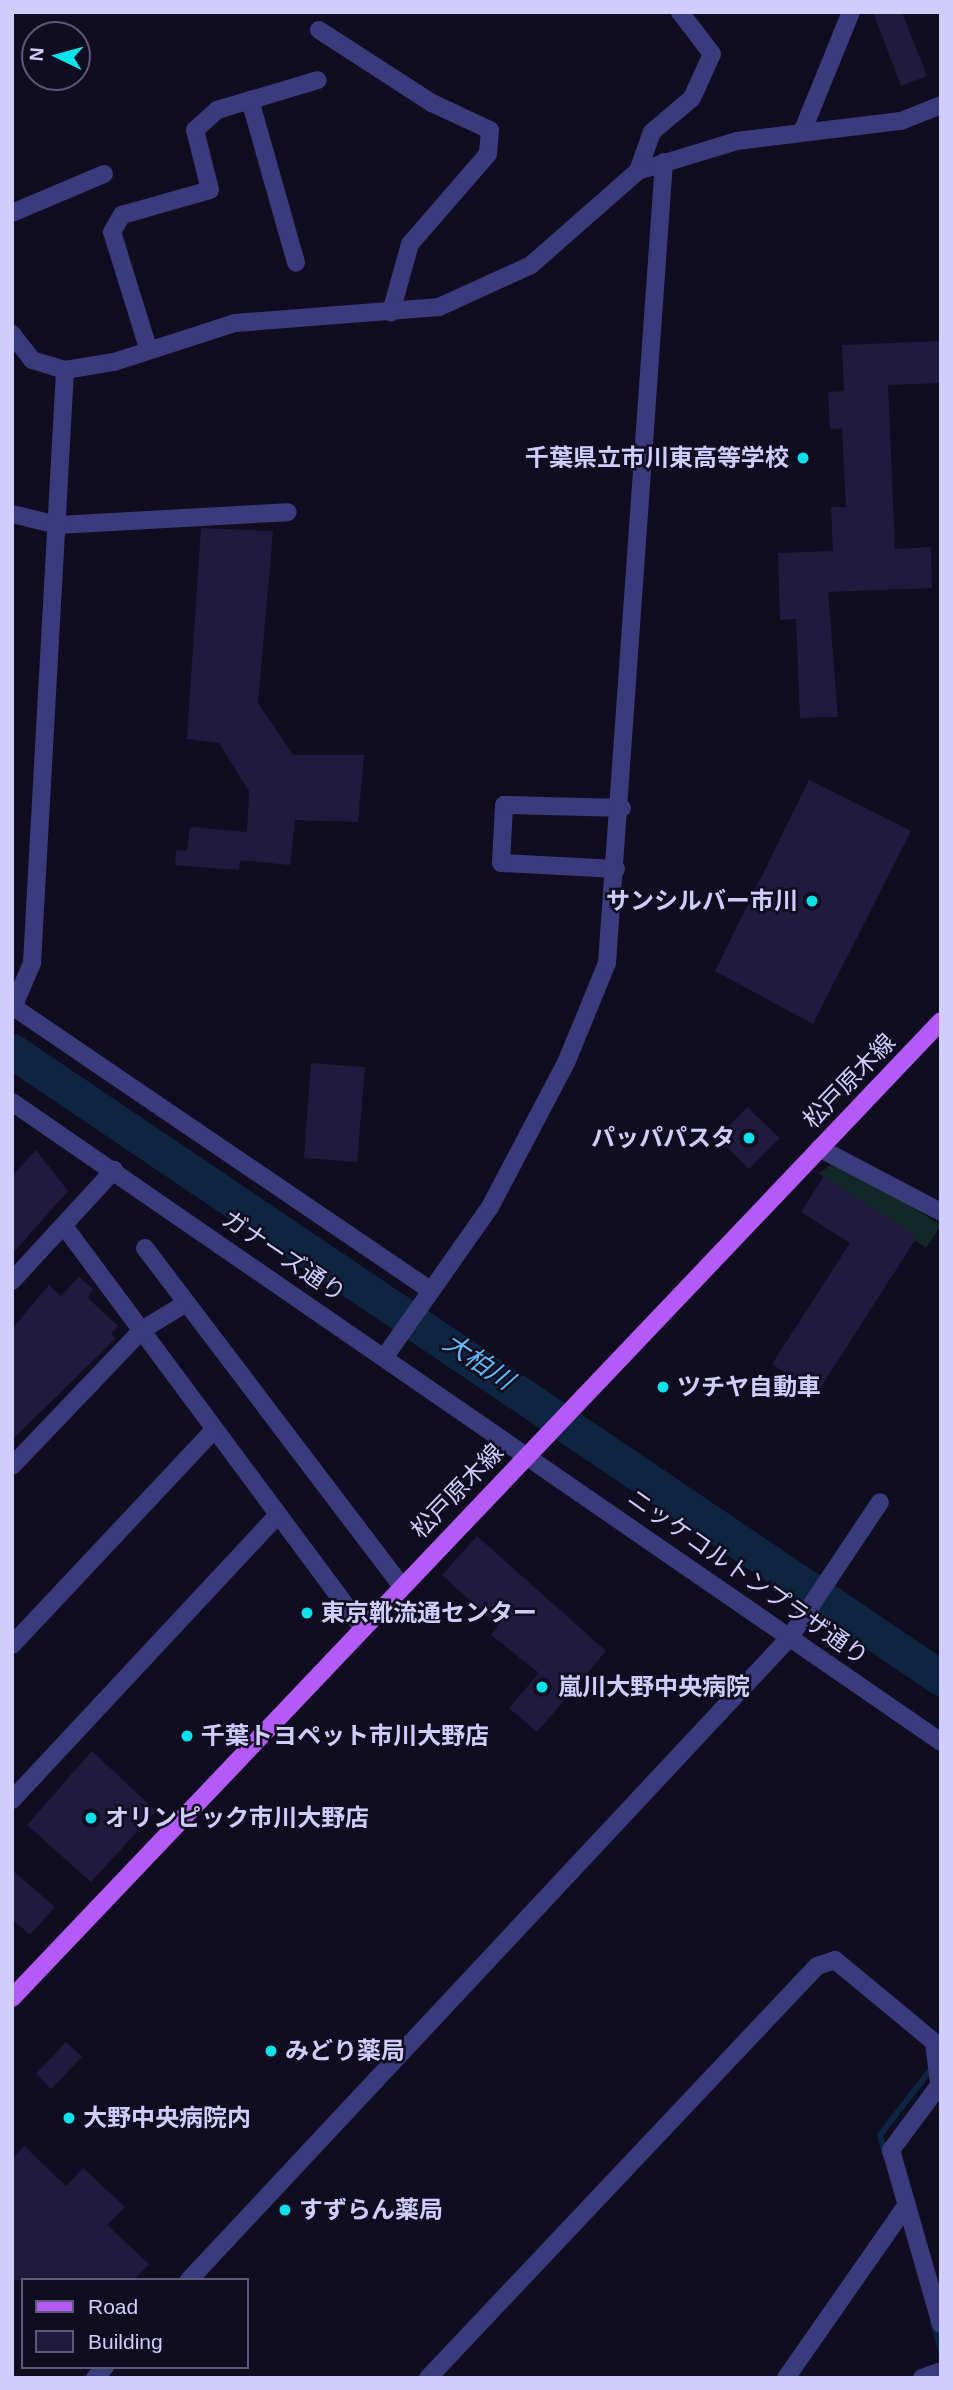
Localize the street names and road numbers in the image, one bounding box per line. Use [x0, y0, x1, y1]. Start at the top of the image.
street label: 松戸原木線 [797, 1028, 901, 1134]
street label: ガナーズ通り [216, 1204, 352, 1308]
street label: 松戸原木線 [405, 1438, 509, 1544]
street label: ニッケコルトンプラザ通り [622, 1483, 874, 1671]

